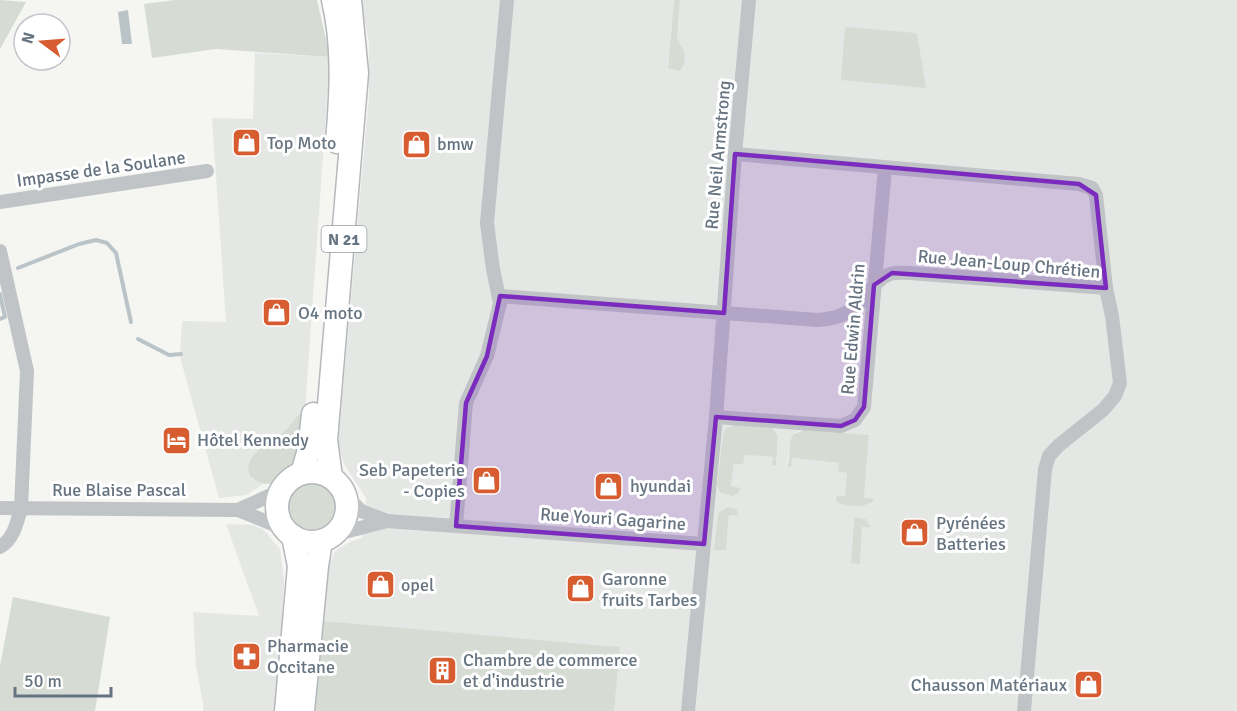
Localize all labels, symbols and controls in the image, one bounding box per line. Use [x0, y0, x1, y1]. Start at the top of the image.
north arrow [12, 12, 72, 72]
text: N [17, 30, 40, 46]
street label: Rue Neil Armstrong [701, 79, 735, 231]
shop icon: Top Moto [230, 127, 262, 159]
shop icon: bmw [400, 128, 432, 160]
place label: Top Moto [267, 132, 336, 154]
place label: bmw [437, 133, 474, 155]
street label: Impasse de la Soulane [15, 146, 187, 192]
road number: N 21 [322, 226, 366, 252]
street label: Rue Jean-Loup Chrétien [917, 245, 1101, 283]
street label: Rue Edwin Aldrin [836, 262, 870, 396]
shop icon: O4 moto [261, 297, 293, 329]
place label: O4 moto [298, 302, 363, 324]
hotel icon: Hôtel Kennedy [160, 424, 192, 456]
place label: Hôtel Kennedy [197, 429, 309, 451]
place label: Seb Papeterie - Copies [359, 459, 465, 502]
shop icon: Seb Papeterie - Copies [470, 464, 502, 496]
shop icon: hyundai [593, 470, 625, 502]
place label: hyundai [630, 475, 691, 497]
street label: Rue Blaise Pascal [52, 479, 186, 501]
street label: Rue Youri Gagarine [539, 503, 687, 535]
place label: Pyrénées Batteries [936, 512, 1006, 555]
shop icon: Pyrénées Batteries [899, 517, 931, 549]
place label: Garonne fruits Tarbes [602, 568, 697, 611]
shop icon: opel [364, 569, 396, 601]
shop icon: Garonne fruits Tarbes [565, 573, 597, 605]
place label: opel [401, 574, 434, 596]
place label: Pharmacie Occitane [267, 635, 349, 678]
pharmacy icon: Pharmacie Occitane [230, 640, 262, 672]
place label: Chambre de commerce et d'industrie [463, 649, 638, 692]
building icon: Chambre de commerce et d'industrie [426, 654, 458, 686]
scale bar [15, 660, 111, 698]
shop icon: Chausson Matériaux [1072, 669, 1104, 701]
text: 50 m [24, 670, 62, 692]
place label: Chausson Matériaux [911, 674, 1068, 696]

